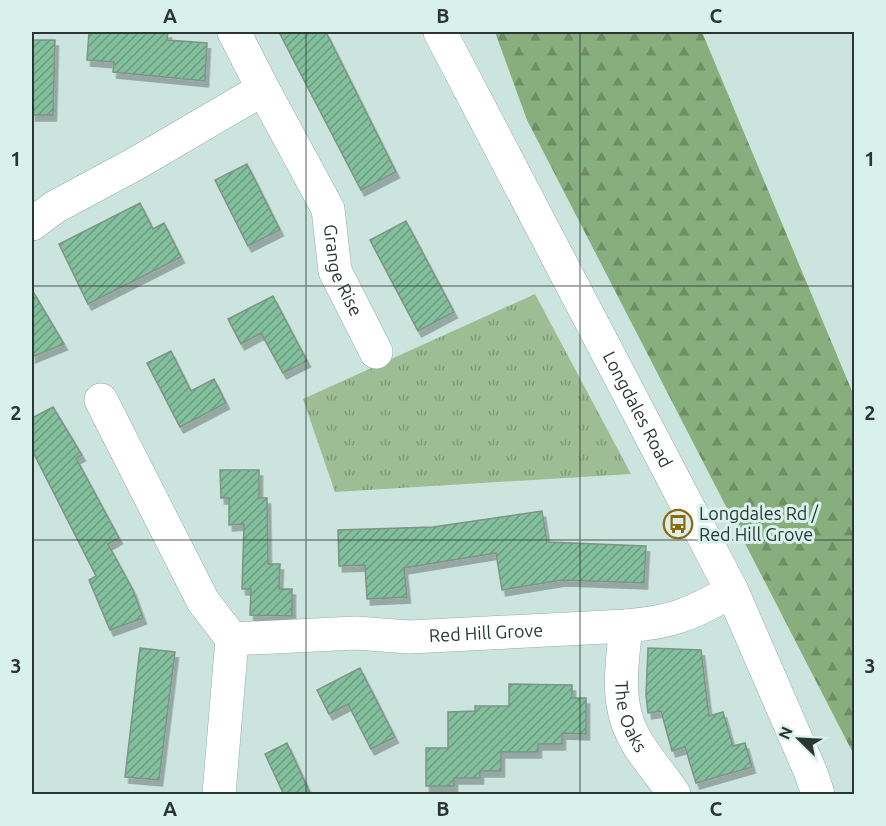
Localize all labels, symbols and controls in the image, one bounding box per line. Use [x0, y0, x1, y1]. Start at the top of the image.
text: A [163, 4, 177, 27]
text: B [436, 4, 450, 27]
text: C [710, 4, 723, 27]
text: 1 [10, 147, 22, 170]
text: 1 [864, 147, 876, 170]
street label: Grange Rise [321, 223, 367, 319]
street label: Longdales Road [600, 348, 677, 471]
text: 2 [10, 401, 22, 424]
text: 2 [864, 401, 876, 424]
place label: Longdales Rd / Red Hill Grove [699, 503, 820, 544]
bus stop icon: Longdales Rd / Red Hill Grove [662, 508, 694, 540]
street label: Red Hill Grove [428, 619, 544, 645]
text: 3 [10, 654, 22, 677]
text: 3 [864, 654, 876, 677]
street label: The Oaks [612, 680, 651, 756]
north arrow [769, 709, 829, 769]
text: N [775, 724, 796, 742]
text: A [163, 797, 177, 820]
text: B [436, 797, 450, 820]
text: C [710, 797, 723, 820]

